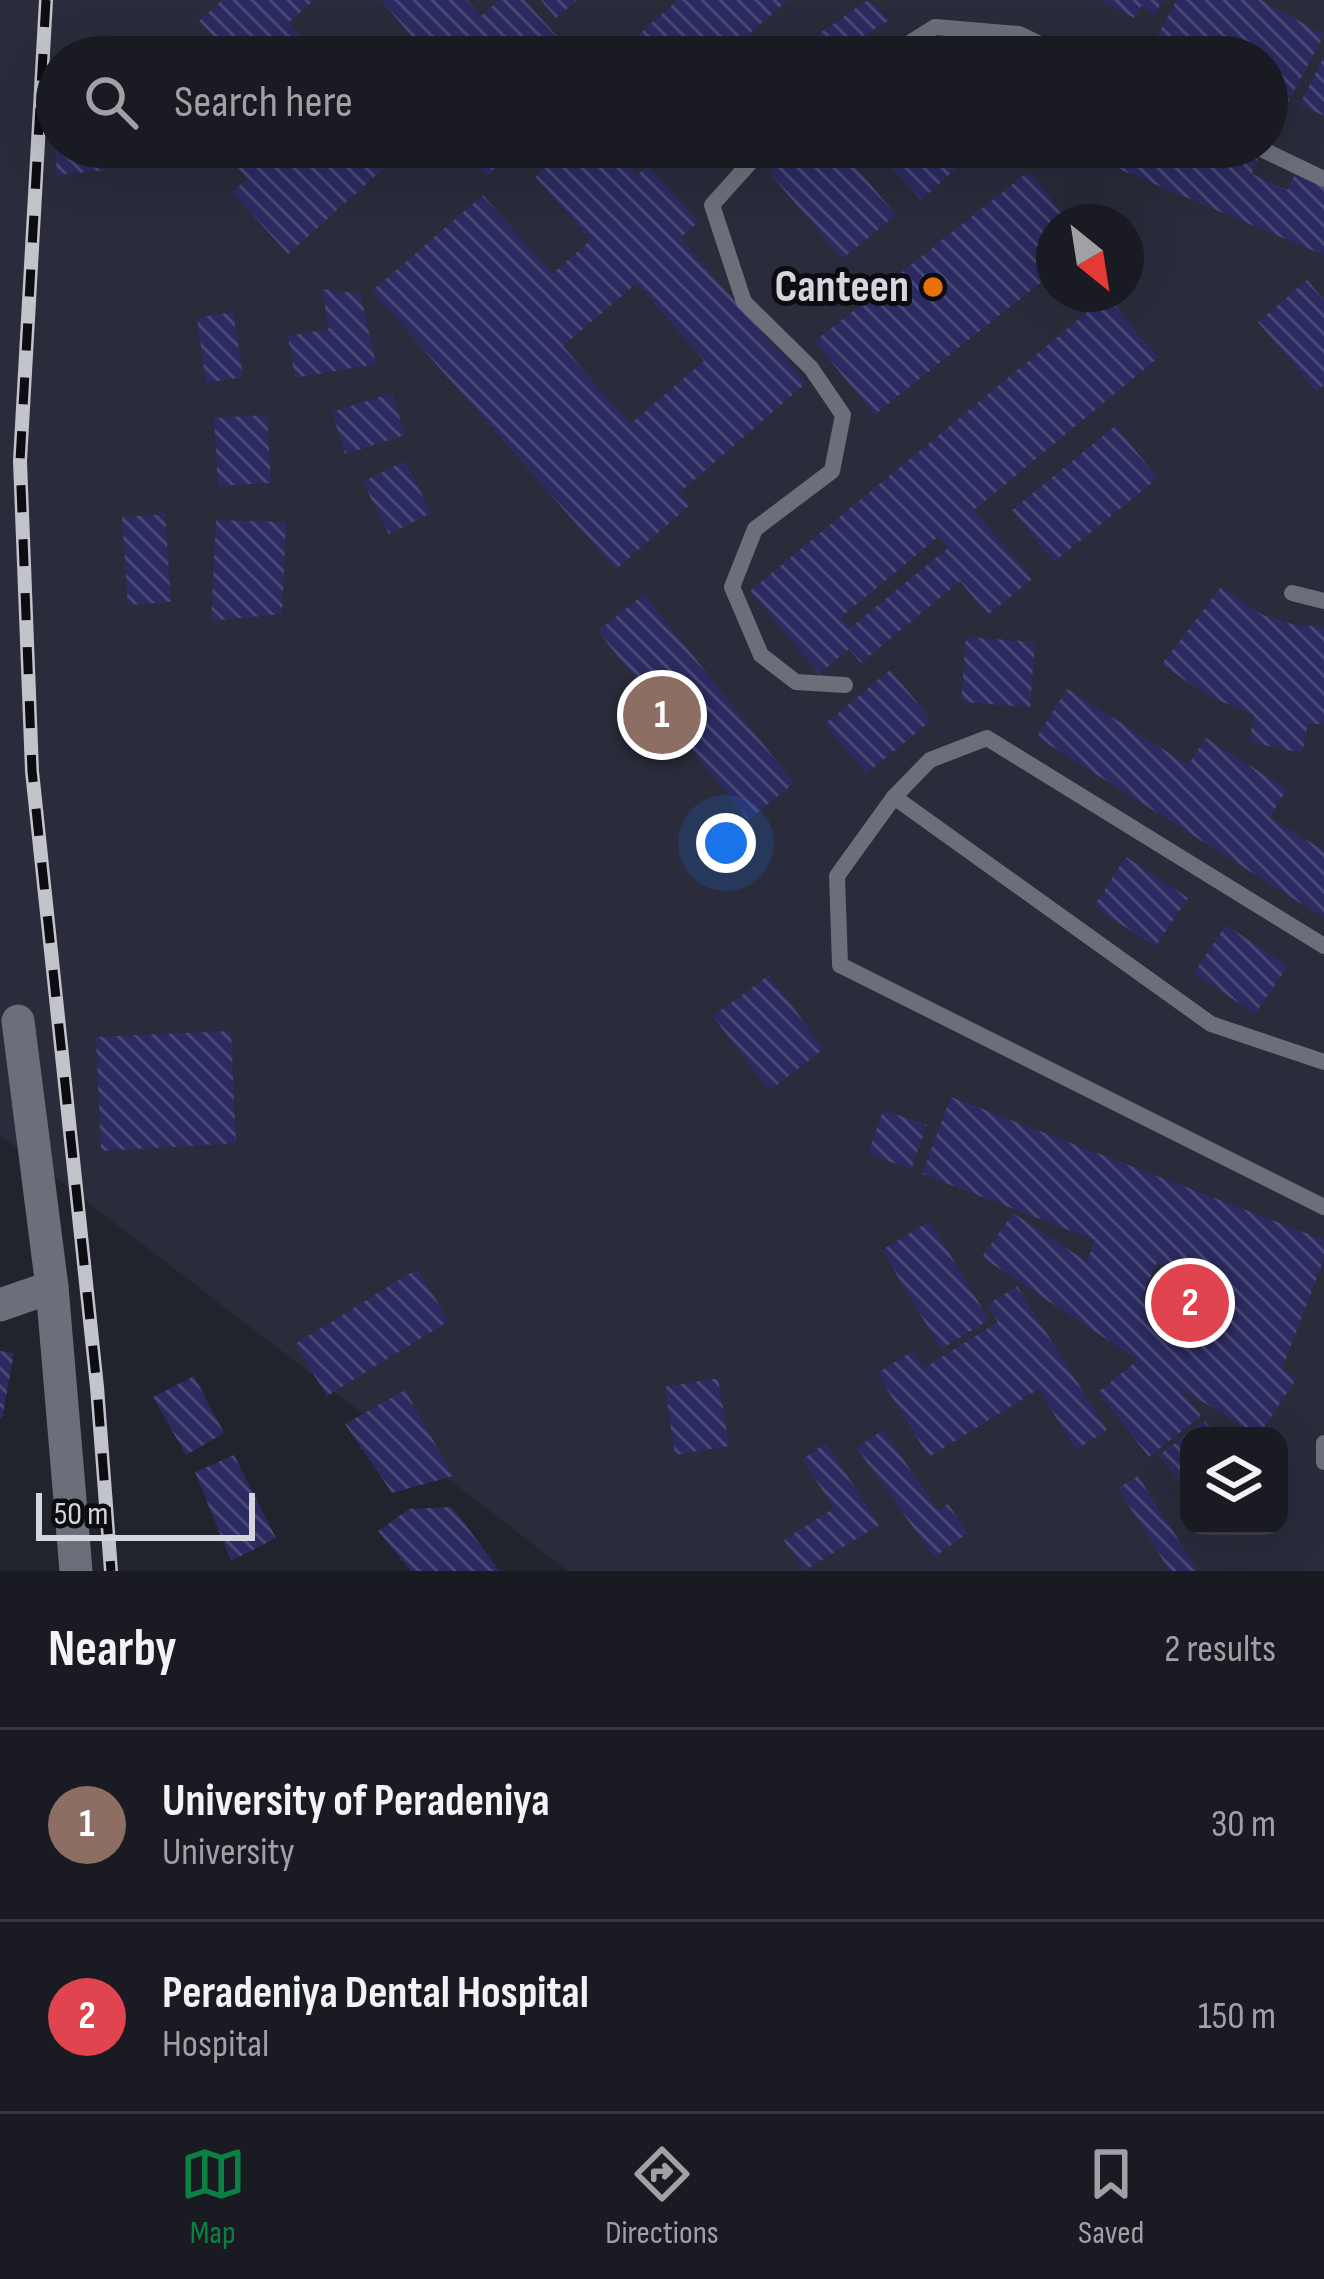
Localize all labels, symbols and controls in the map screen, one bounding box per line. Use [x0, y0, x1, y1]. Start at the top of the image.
search box [36, 36, 1288, 168]
icon: search [78, 69, 144, 135]
text: Search here [174, 75, 353, 130]
north arrow [1036, 204, 1144, 312]
place label: Canteen [775, 260, 909, 315]
marker: Canteen [920, 274, 946, 300]
pin: 1 [623, 670, 701, 760]
your location [696, 813, 756, 873]
pin: 2 [1151, 1258, 1229, 1348]
map controls [1180, 1427, 1288, 1535]
button: layers [1180, 1427, 1288, 1535]
scale bar [36, 1487, 255, 1540]
text: 50 m [54, 1494, 108, 1534]
text: Nearby [48, 1619, 177, 1680]
text: 2 results [1164, 1626, 1276, 1673]
text: University of Peradeniya [162, 1774, 550, 1829]
text: 1 [79, 1801, 95, 1848]
text: 30 m [1211, 1801, 1276, 1848]
text: University [162, 1829, 295, 1876]
text: Peradeniya Dental Hospital [162, 1966, 589, 2021]
text: 2 [78, 1993, 96, 2040]
text: 150 m [1198, 1993, 1276, 2040]
text: Hospital [162, 2021, 269, 2068]
tab: Map [180, 2141, 246, 2253]
tab: Directions [605, 2141, 719, 2253]
tab: Saved [1078, 2141, 1144, 2253]

